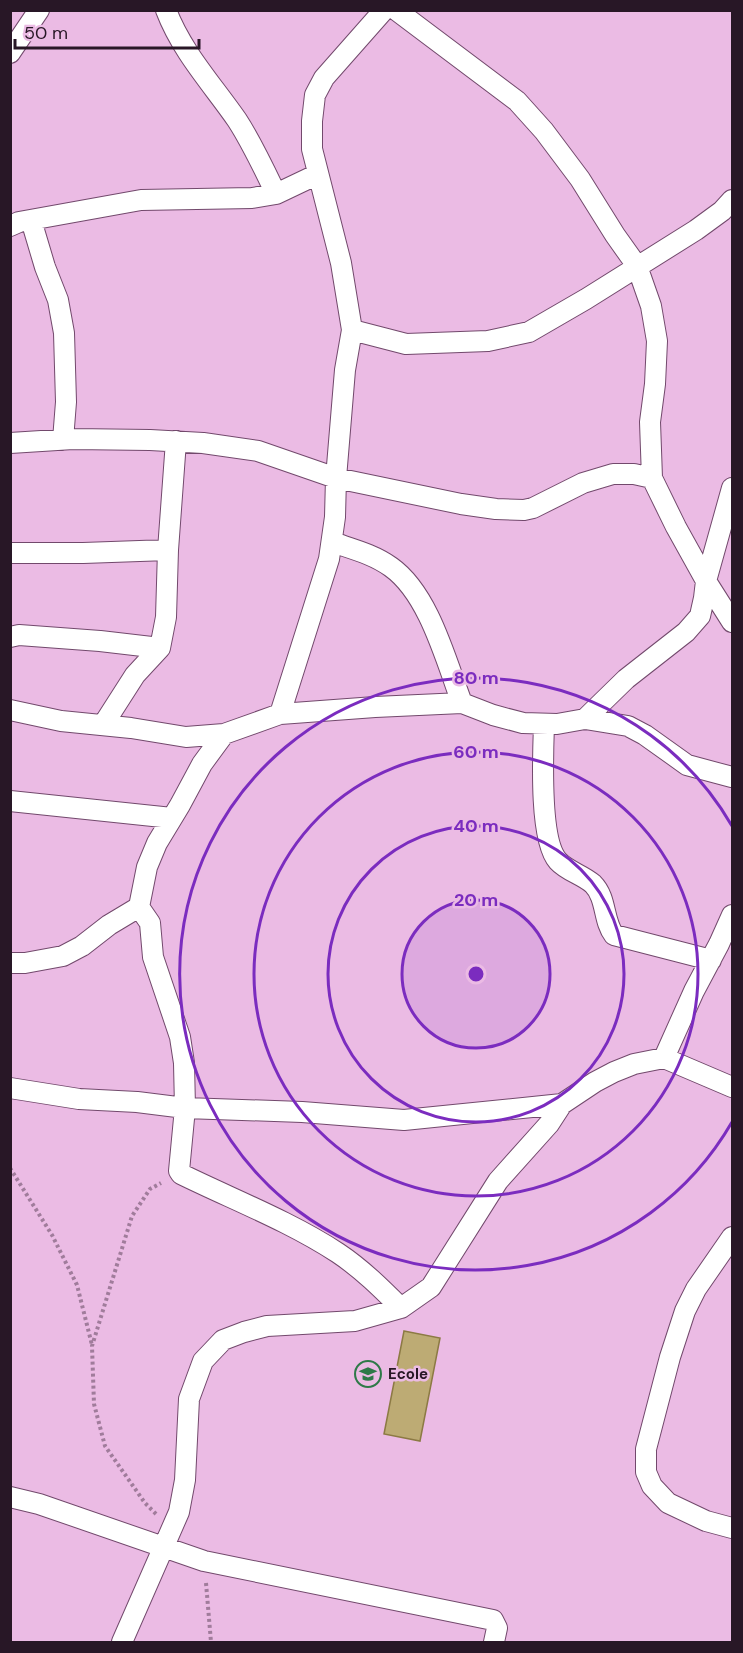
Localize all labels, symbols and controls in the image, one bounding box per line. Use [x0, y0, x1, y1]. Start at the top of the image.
scale bar [15, 12, 200, 50]
text: 50 m [24, 21, 68, 45]
text: 80 m [453, 666, 499, 690]
text: 60 m [453, 740, 499, 764]
text: 40 m [453, 814, 499, 838]
text: 20 m [454, 888, 498, 912]
centre of rings [466, 964, 486, 984]
school or university icon: Ecole [353, 1359, 383, 1389]
place label: Ecole [388, 1364, 428, 1384]

